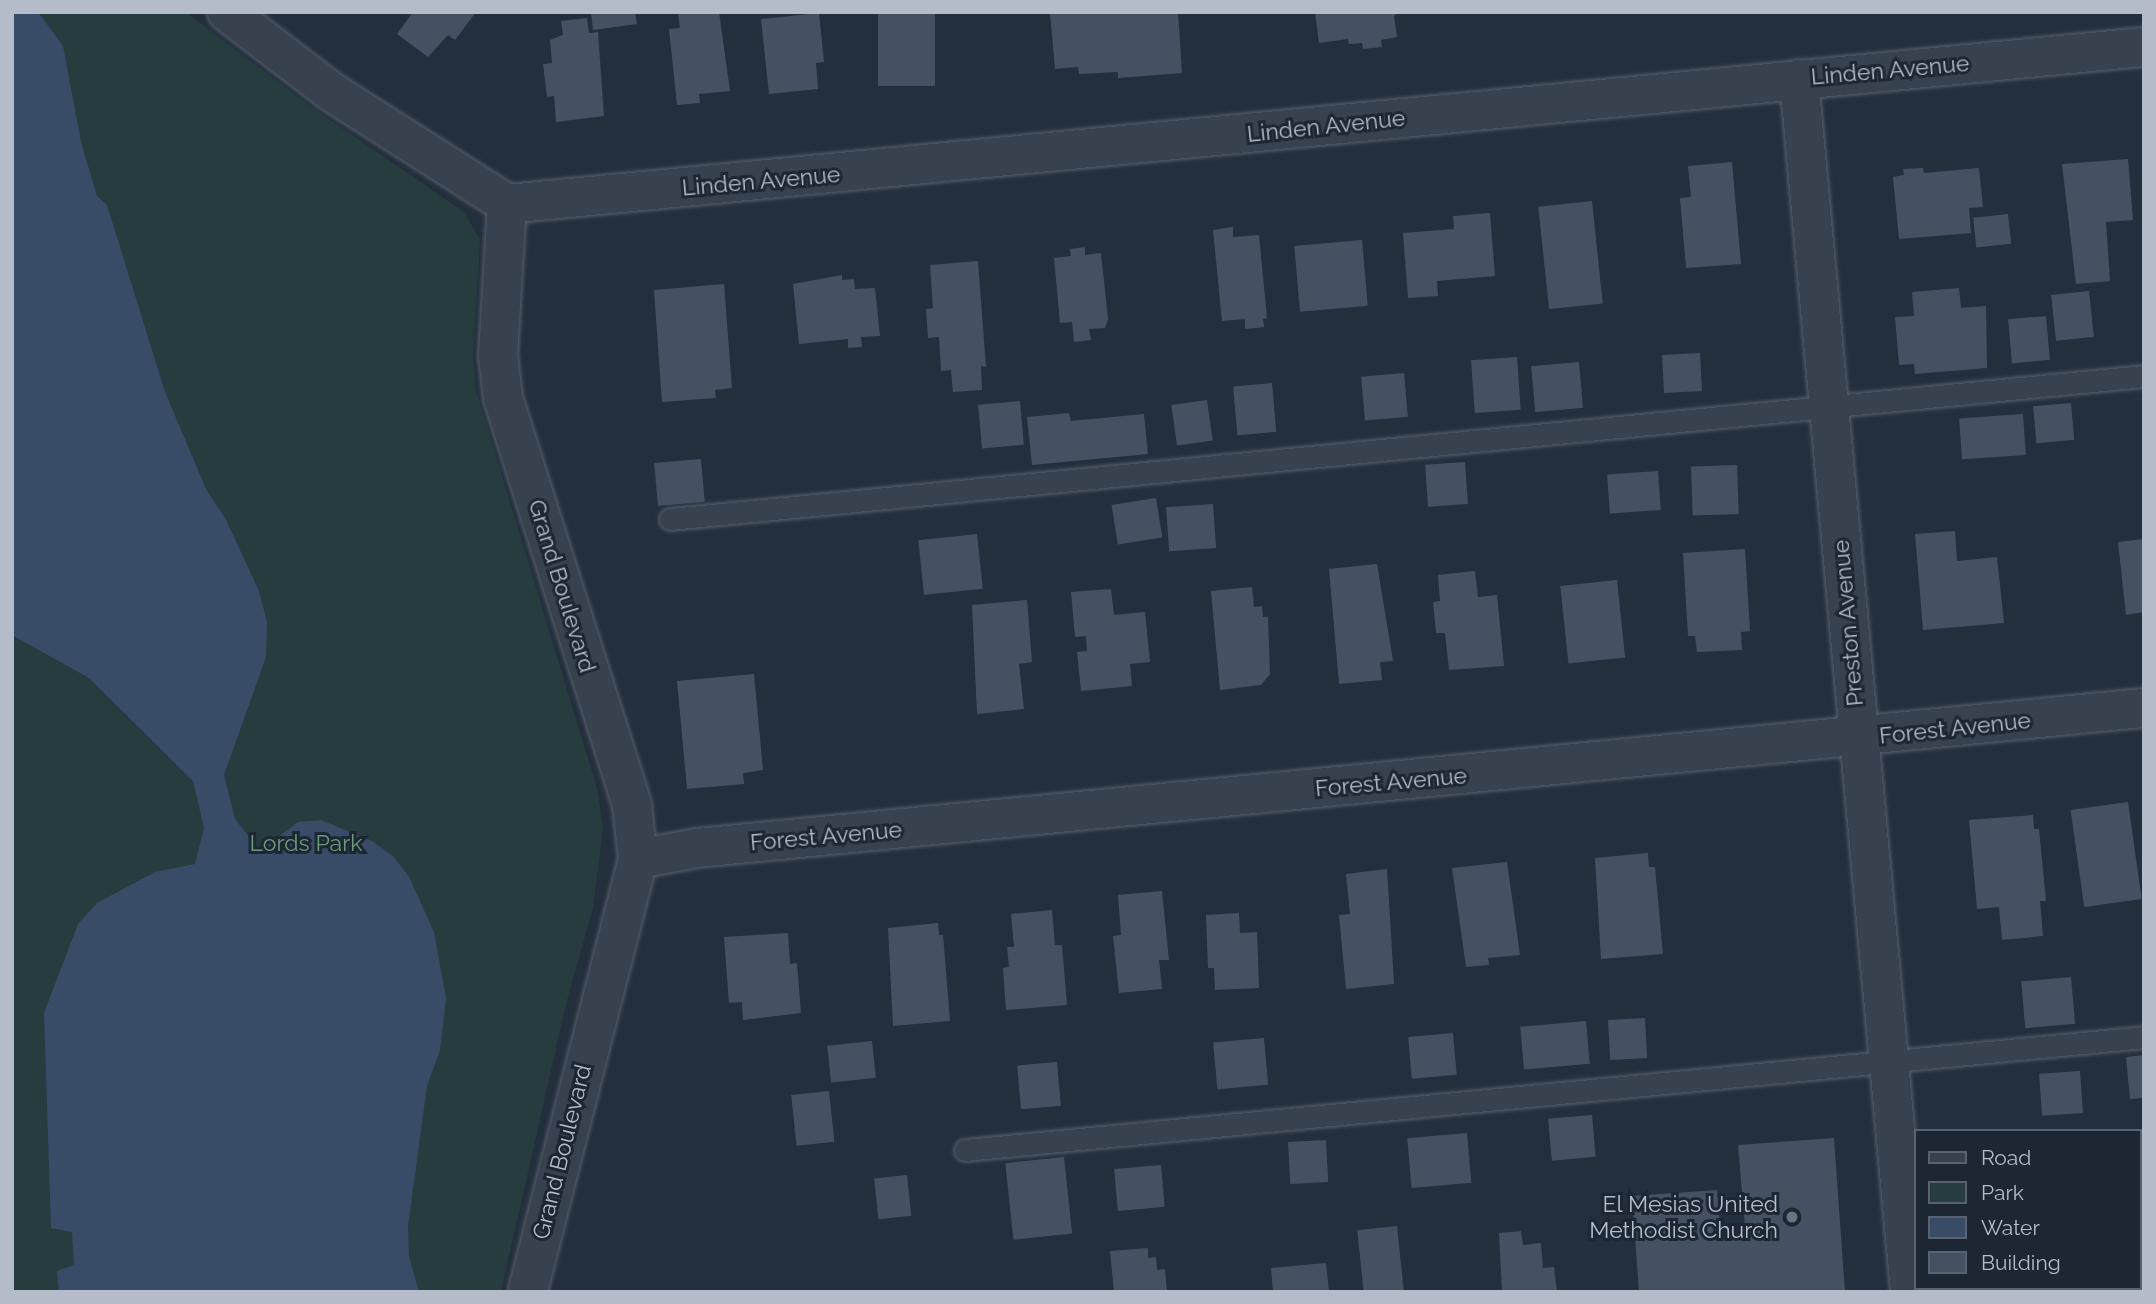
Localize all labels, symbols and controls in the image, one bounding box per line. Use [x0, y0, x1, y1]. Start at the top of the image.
street label: Linden Avenue [1809, 49, 1971, 91]
street label: Linden Avenue [1245, 104, 1407, 148]
street label: Linden Avenue [680, 160, 842, 202]
street label: Grand Boulevard [523, 496, 601, 676]
street label: Preston Avenue [1827, 538, 1869, 708]
street label: Forest Avenue [1877, 706, 2033, 750]
street label: Forest Avenue [1314, 762, 1468, 802]
street label: Forest Avenue [749, 816, 903, 856]
park label: Lords Park [250, 829, 362, 857]
street label: Grand Boulevard [527, 1062, 597, 1242]
legend [1914, 1129, 2142, 1290]
text: Road [1981, 1145, 2031, 1170]
text: Park [1981, 1180, 2024, 1205]
place label: El Mesias United Methodist Church [1589, 1190, 1778, 1244]
marker: El Mesias United Methodist Church [1784, 1209, 1800, 1225]
text: Water [1981, 1215, 2040, 1240]
text: Building [1981, 1250, 2061, 1275]

